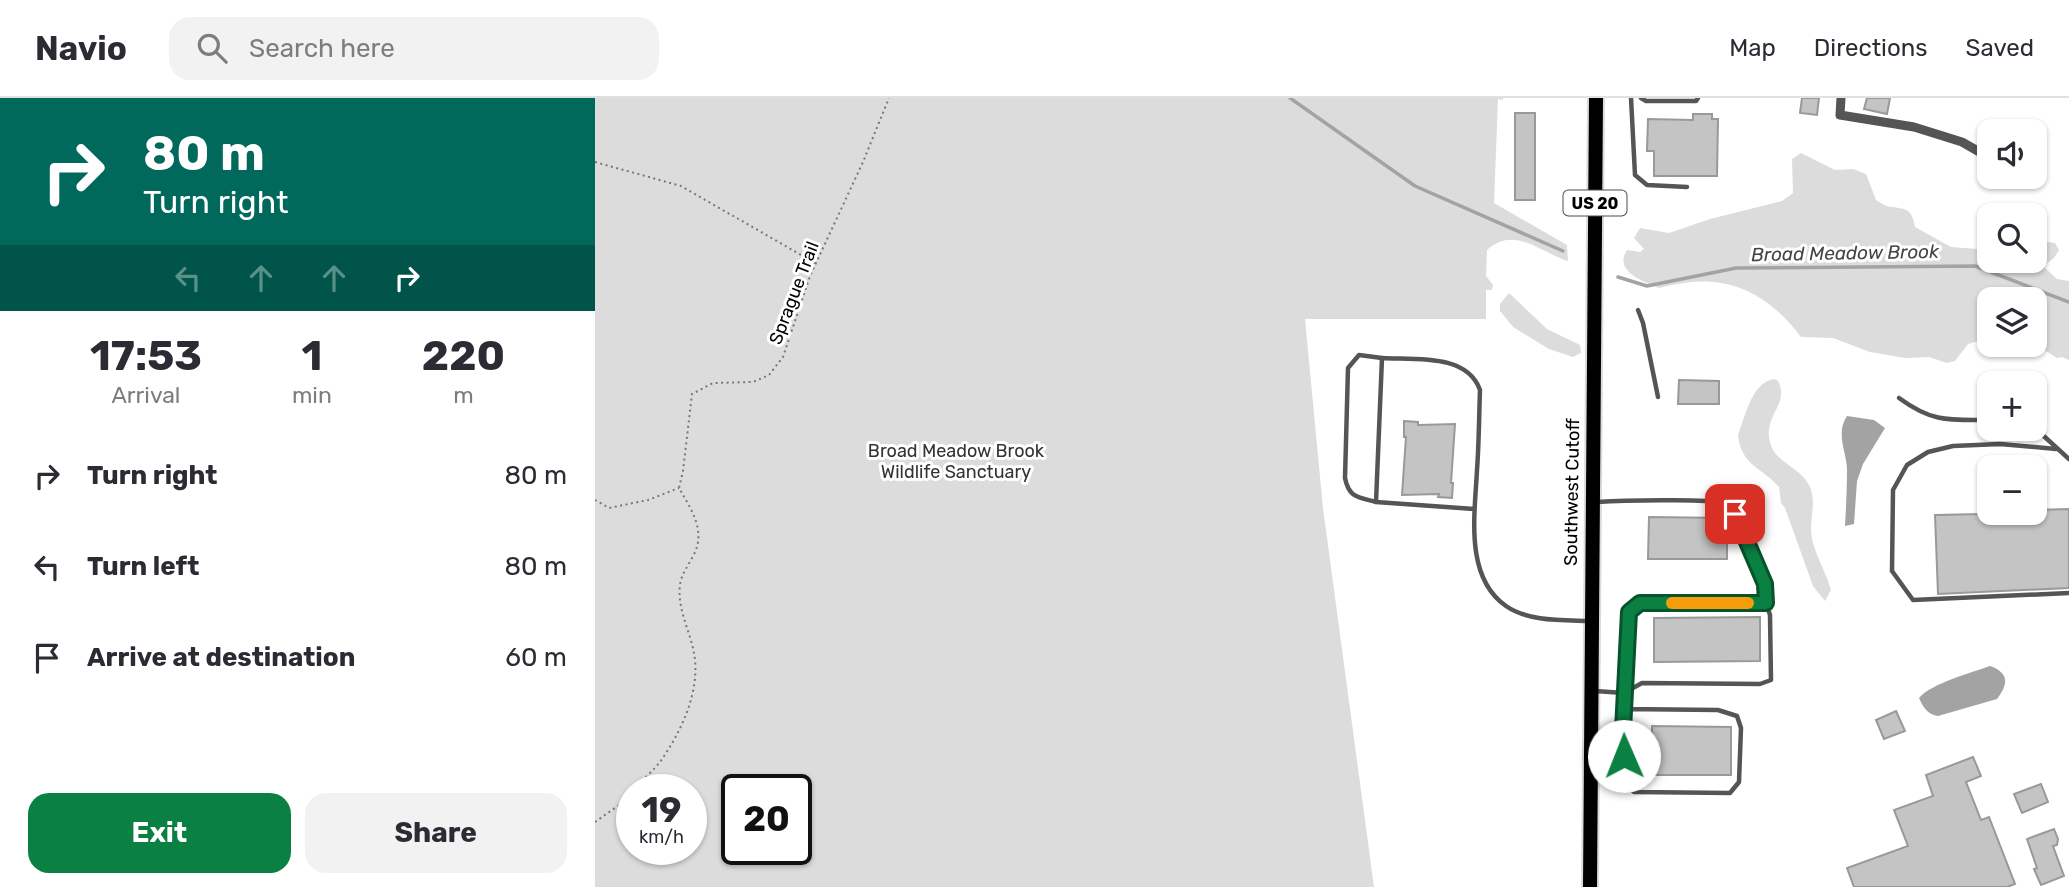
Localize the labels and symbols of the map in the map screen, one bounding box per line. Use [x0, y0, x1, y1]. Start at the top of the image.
road number: US 20 [1563, 190, 1627, 216]
street label: Sprague Trail [764, 238, 824, 348]
water label: Broad Meadow Brook [1751, 240, 1939, 266]
street label: Southwest Cutoff [1560, 417, 1584, 566]
park label: Broad Meadow Brook Wildlife Sanctuary [868, 440, 1045, 483]
pin [1705, 484, 1765, 544]
position arrow [1587, 719, 1661, 793]
speed limit sign: 20 [721, 774, 812, 865]

